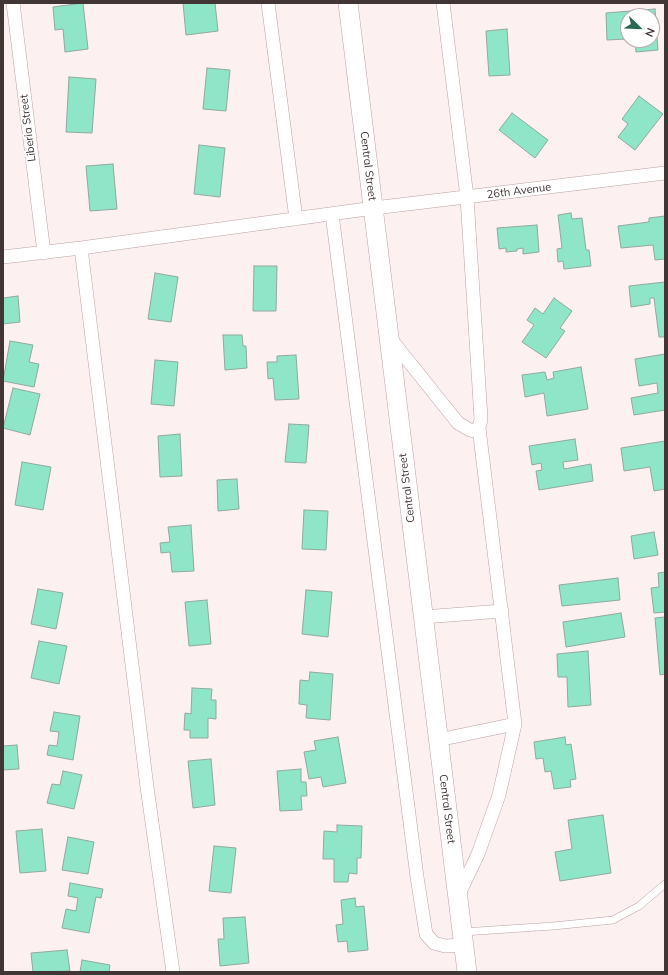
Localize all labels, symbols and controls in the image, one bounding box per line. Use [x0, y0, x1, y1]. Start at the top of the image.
north arrow [620, 8, 660, 48]
text: N [642, 26, 658, 39]
street label: Liberia Street [17, 94, 39, 162]
street label: Central Street [357, 131, 379, 201]
street label: 26th Avenue [486, 181, 552, 201]
street label: Central Street [396, 453, 418, 523]
street label: Central Street [436, 774, 458, 844]

